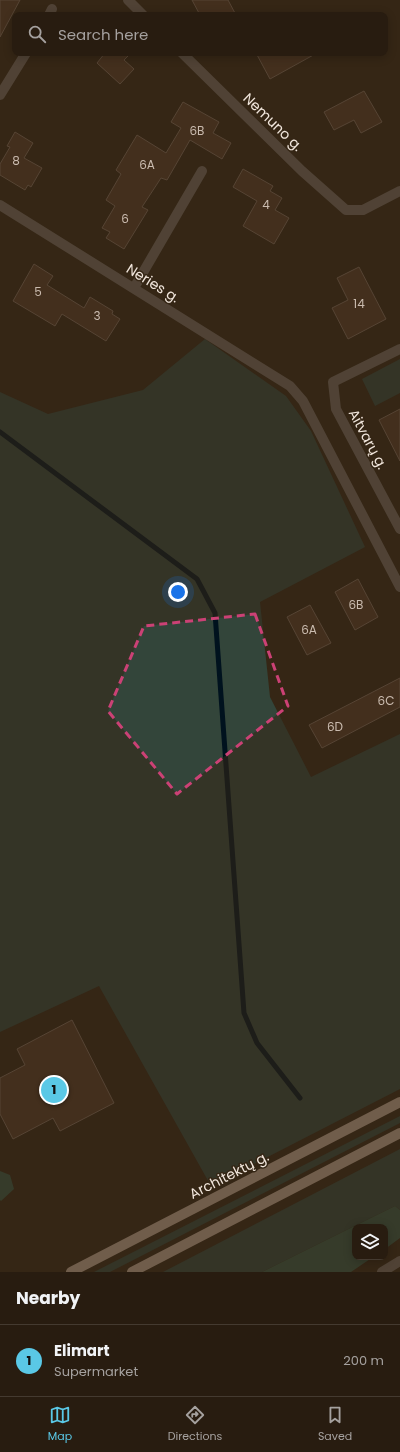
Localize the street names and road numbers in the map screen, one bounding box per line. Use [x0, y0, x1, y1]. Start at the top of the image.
street label: Nemuno g. [239, 88, 307, 156]
street label: Neries g. [123, 259, 183, 307]
street label: Aitvarų g. [344, 405, 392, 473]
street label: Architektų g. [186, 1146, 272, 1204]

